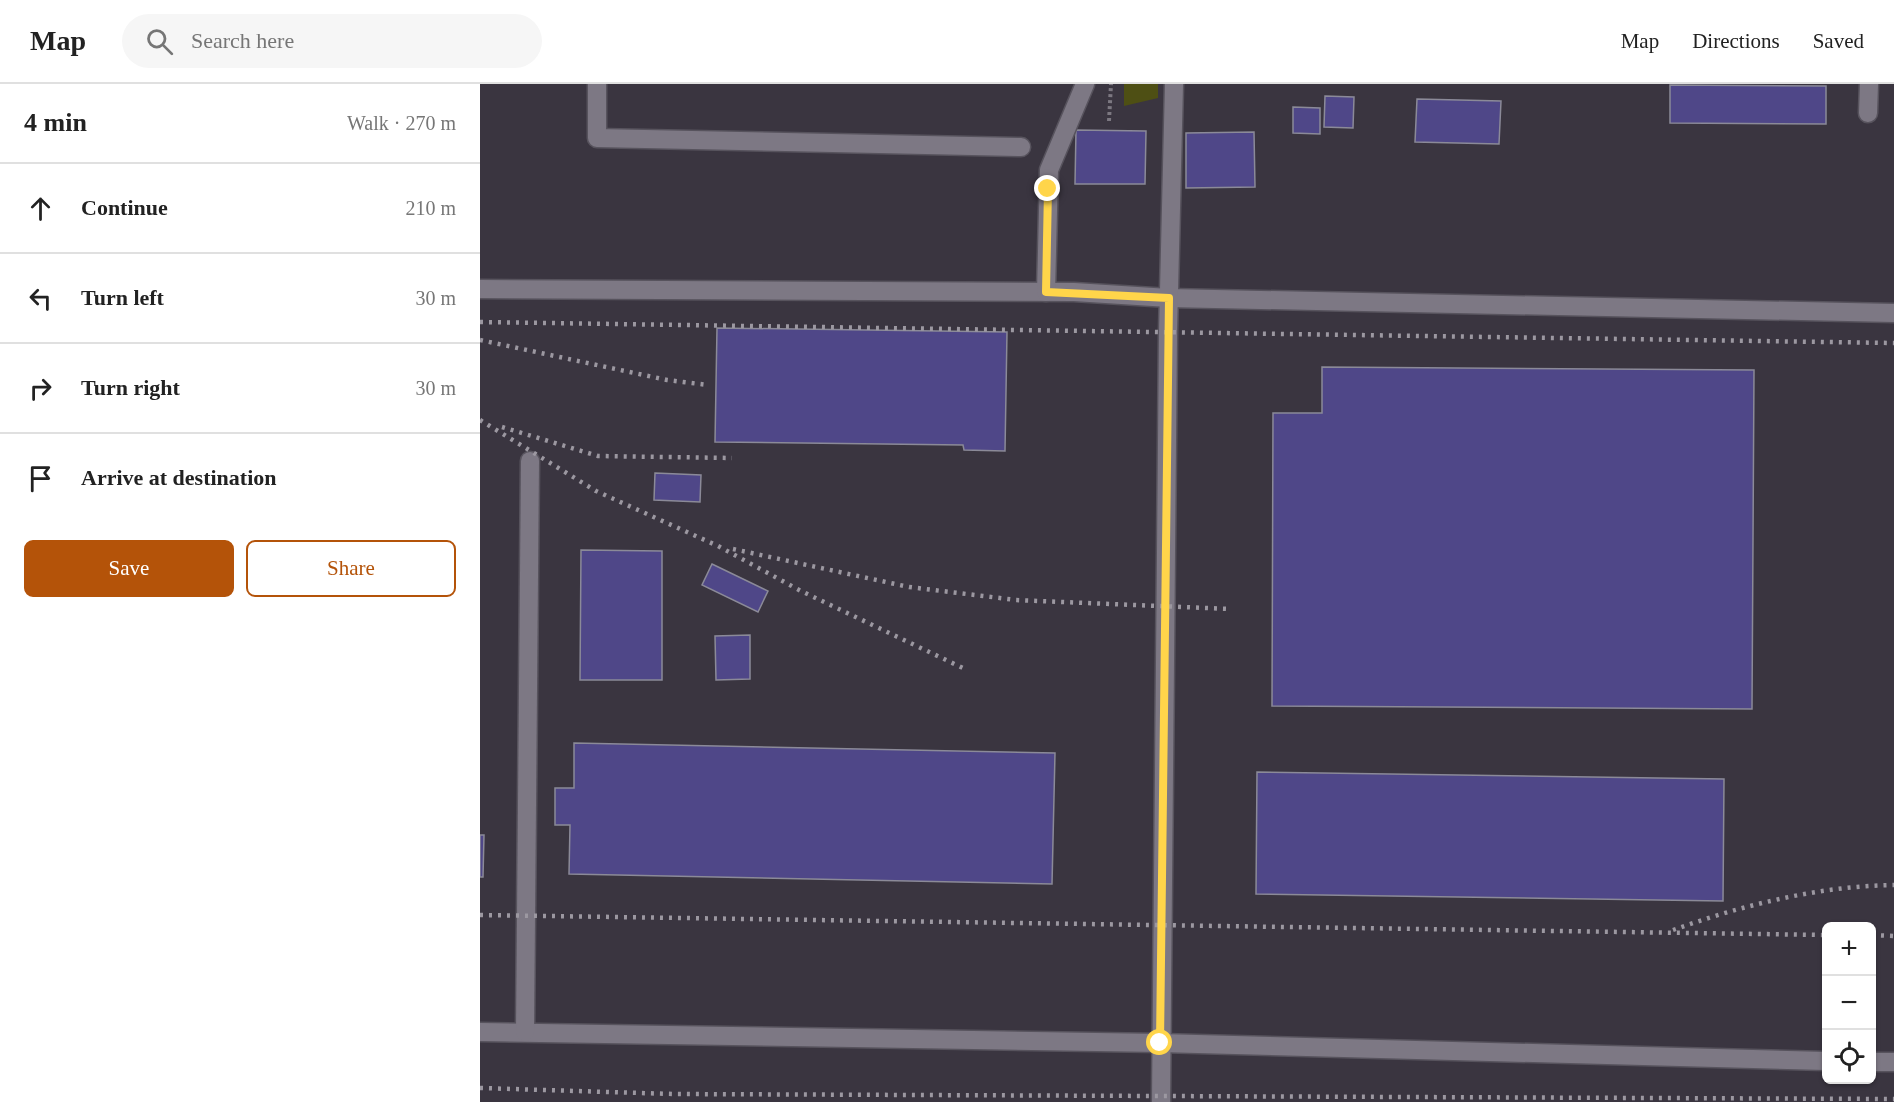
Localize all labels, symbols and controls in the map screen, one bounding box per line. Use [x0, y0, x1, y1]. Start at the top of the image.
search box [122, 14, 542, 68]
text: Map [30, 25, 86, 56]
icon: search [143, 25, 176, 58]
text: Search here [191, 28, 294, 53]
text: Map [1621, 29, 1659, 53]
text: Directions [1692, 29, 1780, 53]
text: Saved [1813, 29, 1864, 53]
text: 4 min [24, 108, 87, 137]
text: Walk · 270 m [347, 112, 456, 134]
route end [1034, 175, 1060, 201]
icon: ahead [24, 192, 57, 225]
text: Continue [81, 195, 168, 220]
text: 210 m [405, 197, 456, 219]
icon: left [24, 282, 57, 315]
text: Turn left [81, 285, 164, 310]
text: 30 m [415, 287, 456, 309]
icon: right [24, 372, 57, 405]
text: Turn right [81, 375, 180, 400]
text: 30 m [415, 377, 456, 399]
icon: arrive [24, 462, 57, 495]
text: Arrive at destination [81, 465, 277, 490]
button: Save [24, 540, 234, 597]
button: Share [246, 540, 456, 597]
map controls [1822, 922, 1876, 1084]
button: + [1822, 922, 1876, 976]
button: − [1822, 976, 1876, 1030]
route start [1146, 1029, 1172, 1055]
button: locate [1822, 1030, 1876, 1084]

